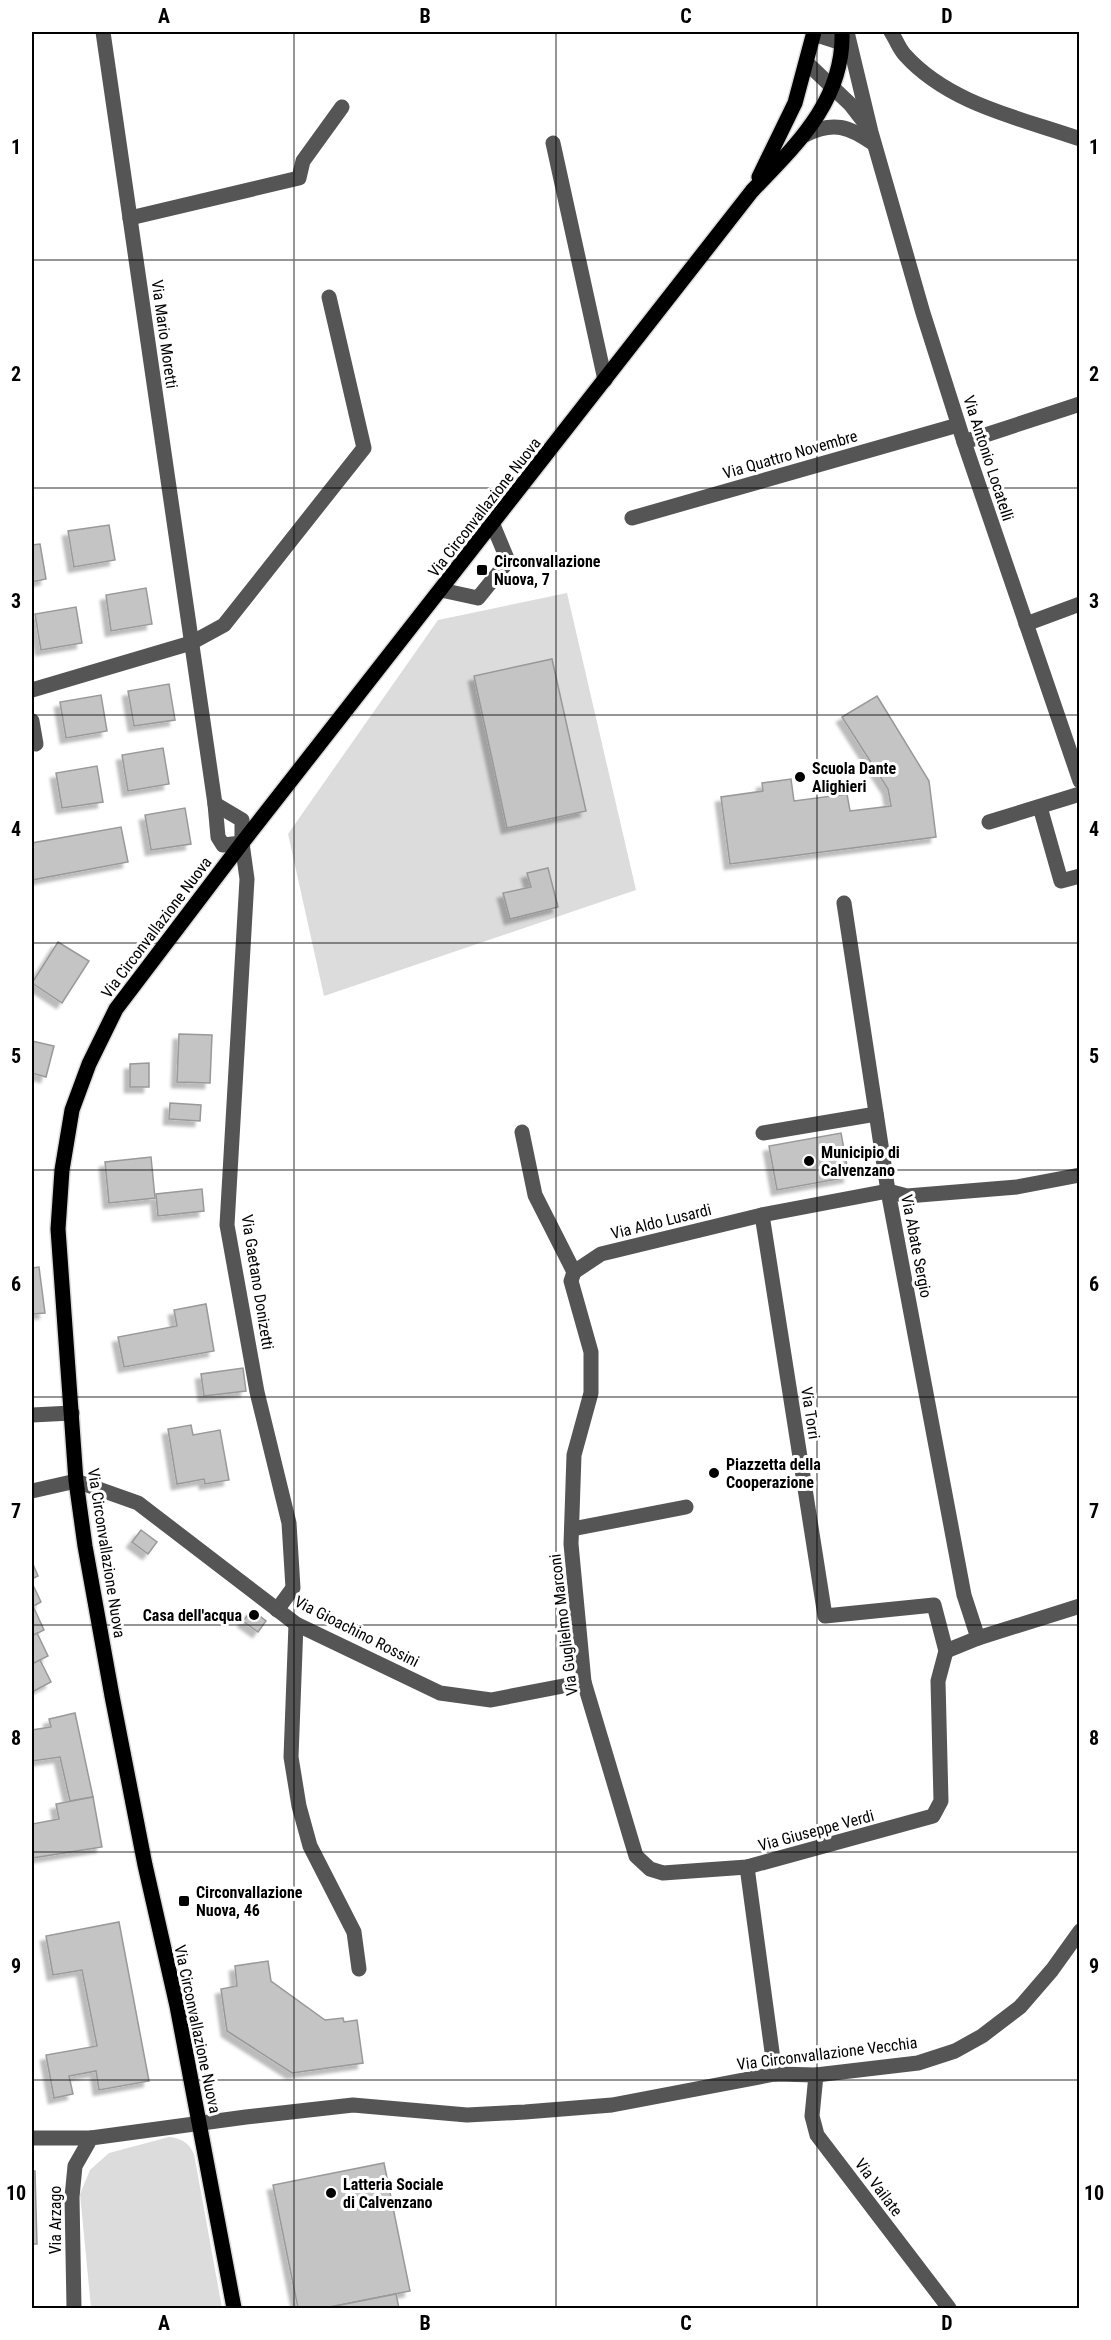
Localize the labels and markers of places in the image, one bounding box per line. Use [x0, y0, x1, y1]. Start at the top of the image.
place label: Circonvallazione Nuova, 7 [494, 552, 601, 589]
marker: Circonvallazione Nuova, 7 [475, 563, 489, 577]
place label: Scuola Dante Alighieri [812, 759, 896, 796]
marker: Scuola Dante Alighieri [793, 770, 807, 784]
place label: Municipio di Calvenzano [821, 1143, 900, 1180]
marker: Municipio di Calvenzano [802, 1154, 816, 1168]
place label: Piazzetta della Cooperazione [726, 1455, 821, 1492]
marker: Piazzetta della Cooperazione [707, 1466, 721, 1480]
place label: Casa dell'acqua [143, 1606, 242, 1625]
marker: Casa dell'acqua [247, 1608, 261, 1622]
place label: Circonvallazione Nuova, 46 [196, 1883, 303, 1920]
marker: Circonvallazione Nuova, 46 [177, 1894, 191, 1908]
place label: Latteria Sociale di Calvenzano [343, 2175, 444, 2212]
marker: Latteria Sociale di Calvenzano [324, 2186, 338, 2200]

